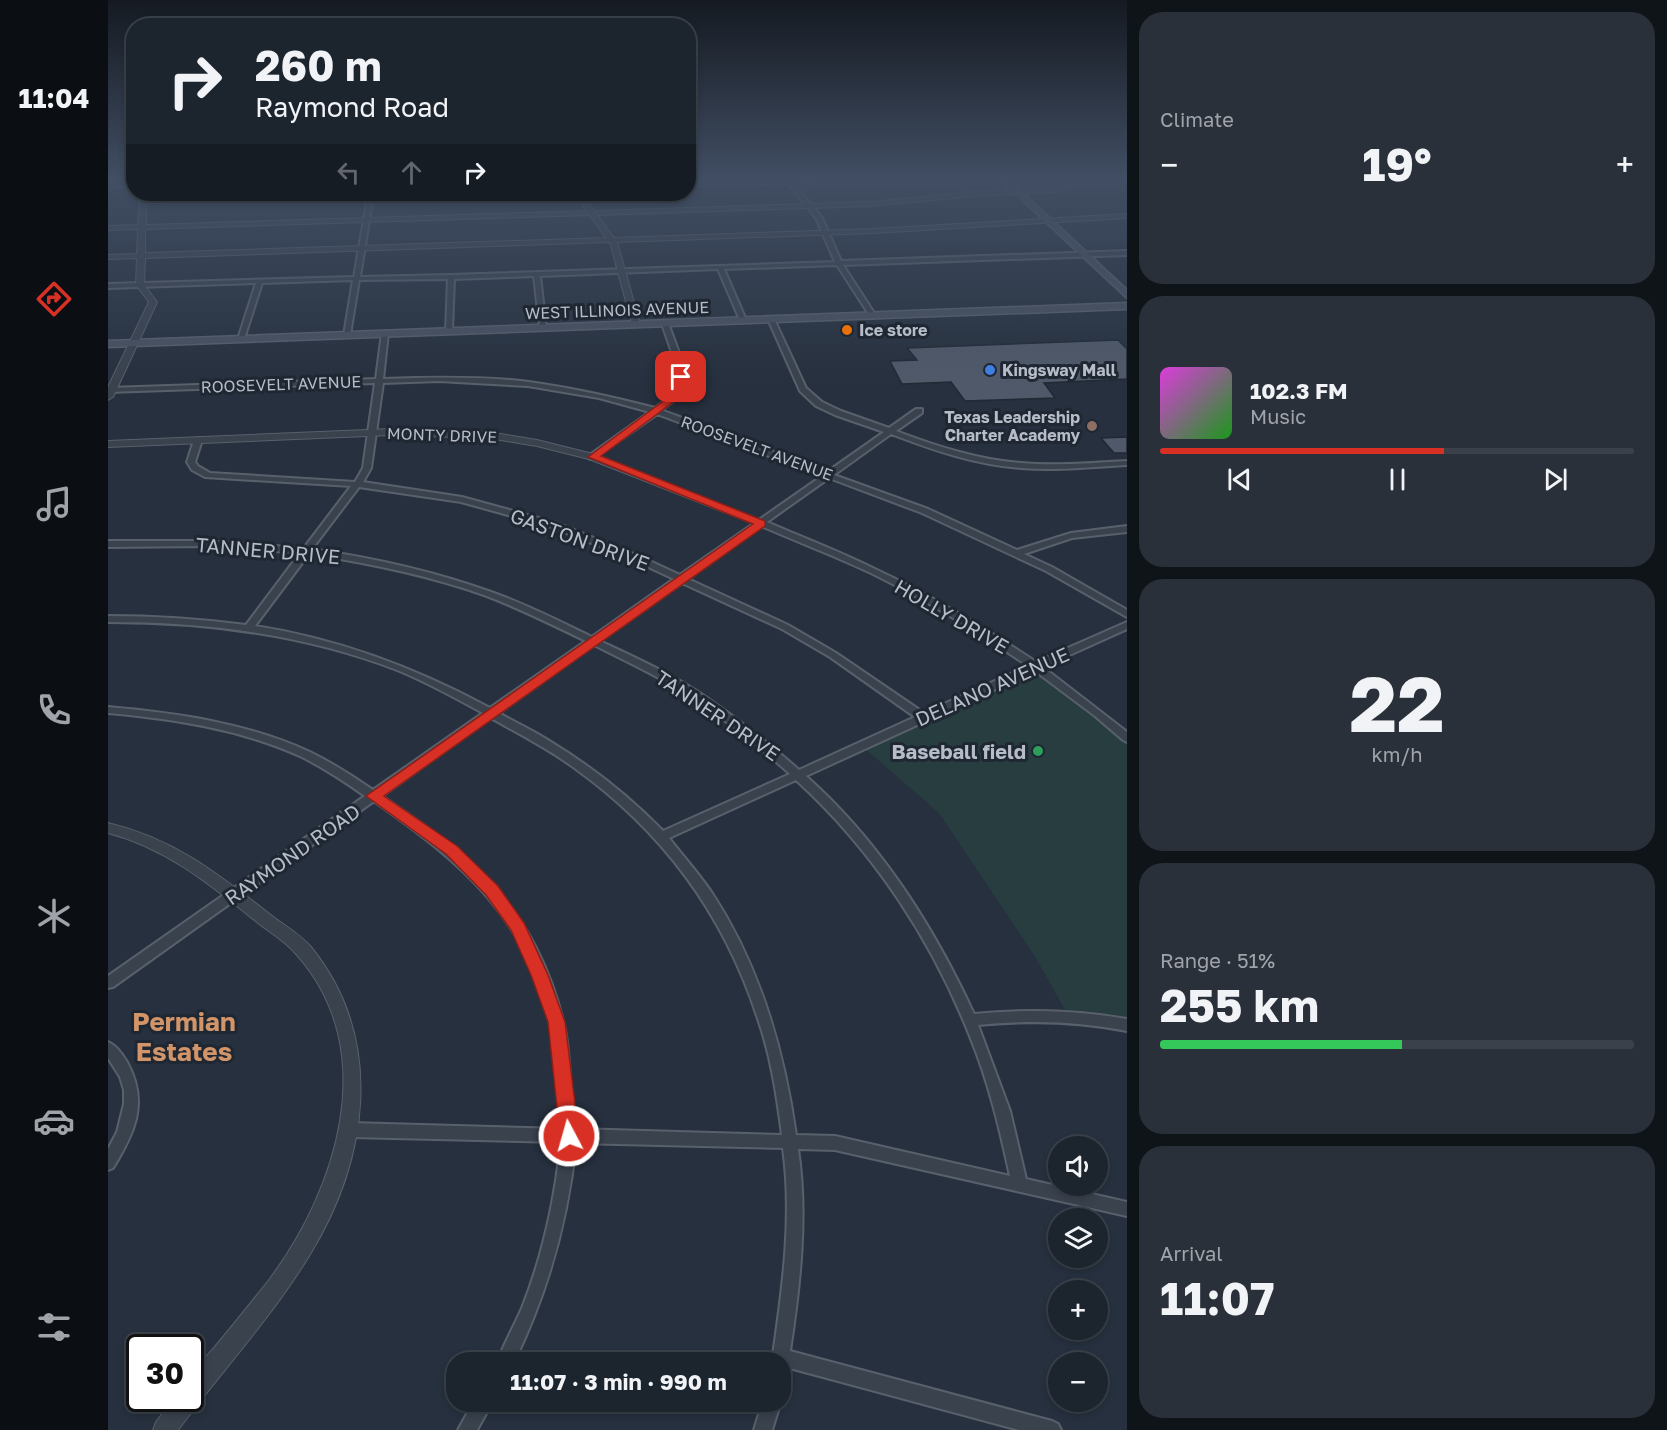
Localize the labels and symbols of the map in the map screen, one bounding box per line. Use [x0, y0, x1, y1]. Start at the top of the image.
street label: WEST ILLINOIS AVENUE [525, 297, 709, 323]
place label: Ice store [859, 320, 927, 340]
marker: Ice store [840, 323, 854, 337]
pin [655, 351, 706, 402]
place label: Kingsway Mall [1002, 360, 1117, 380]
marker: Kingsway Mall [983, 363, 997, 377]
street label: ROOSEVELT AVENUE [201, 371, 361, 397]
place label: Texas Leadership Charter Academy [944, 407, 1080, 445]
street label: ROOSEVELT AVENUE [678, 411, 836, 485]
marker: Texas Leadership Charter Academy [1085, 419, 1099, 433]
street label: MONTY DRIVE [387, 423, 497, 447]
street label: GASTON DRIVE [507, 503, 653, 575]
street label: TANNER DRIVE [195, 532, 341, 568]
street label: HOLLY DRIVE [891, 574, 1013, 658]
street label: DELANO AVENUE [911, 641, 1073, 731]
street label: TANNER DRIVE [651, 665, 785, 765]
place label: Baseball field [892, 739, 1026, 763]
marker: Baseball field [1031, 744, 1045, 758]
street label: RAYMOND ROAD [220, 798, 364, 910]
district label: Permian Estates [132, 1006, 236, 1067]
position arrow [537, 1104, 601, 1168]
speed limit sign: 30 [126, 1334, 204, 1412]

